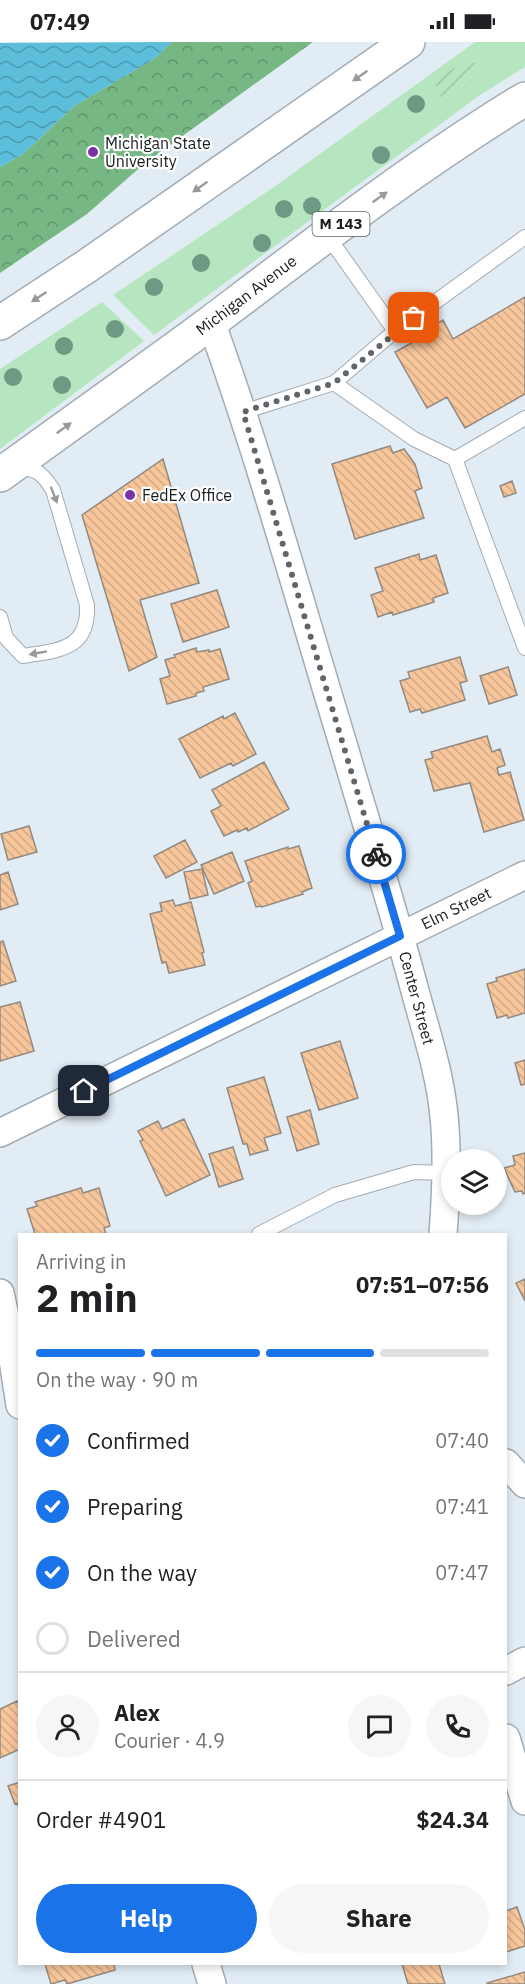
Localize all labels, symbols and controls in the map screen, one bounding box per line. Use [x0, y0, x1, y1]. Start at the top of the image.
text: 07:49 [30, 7, 90, 36]
one-way arrow [352, 70, 368, 81]
place label: Michigan State University [105, 133, 211, 171]
marker: Michigan State University [86, 145, 100, 159]
one-way arrow [192, 181, 208, 192]
one-way arrow [371, 191, 387, 203]
road number: M 143 [312, 212, 370, 236]
street label: Michigan Avenue [192, 250, 301, 340]
one-way arrow [31, 291, 47, 302]
pin [388, 292, 439, 343]
icon: bag [397, 301, 430, 334]
one-way arrow [56, 422, 72, 434]
place label: FedEx Office [142, 485, 232, 505]
one-way arrow [49, 486, 59, 504]
marker: FedEx Office [123, 488, 137, 502]
one-way arrow [29, 649, 48, 658]
courier [346, 824, 406, 884]
icon: bike [360, 838, 393, 871]
street label: Elm Street [418, 883, 494, 933]
street label: Center Street [395, 949, 439, 1047]
pin [58, 1065, 109, 1116]
icon: home [67, 1074, 100, 1107]
map controls [441, 1149, 507, 1215]
button: layers [441, 1149, 507, 1215]
text: Arriving in [36, 1248, 126, 1275]
text: 07:51–07:56 [356, 1270, 489, 1299]
text: 2 min [36, 1272, 138, 1323]
text: On the way · 90 m [36, 1366, 198, 1393]
icon: check [36, 1424, 69, 1457]
text: Confirmed [87, 1426, 190, 1455]
text: 07:40 [435, 1427, 489, 1454]
icon: check [36, 1490, 69, 1523]
text: Preparing [87, 1492, 182, 1521]
text: 07:41 [435, 1493, 489, 1520]
icon: check [36, 1556, 69, 1589]
text: On the way [87, 1558, 197, 1587]
text: 07:47 [435, 1559, 489, 1586]
text: Delivered [87, 1624, 181, 1653]
button: person [36, 1695, 99, 1758]
button: chat [348, 1695, 411, 1758]
button: phone [426, 1695, 489, 1758]
text: Alex [114, 1698, 160, 1727]
text: Courier · 4.9 [114, 1727, 225, 1754]
text: Order #4901 [36, 1805, 166, 1834]
text: $24.34 [416, 1805, 489, 1834]
button: Help [36, 1884, 257, 1953]
button: Share [269, 1884, 489, 1953]

